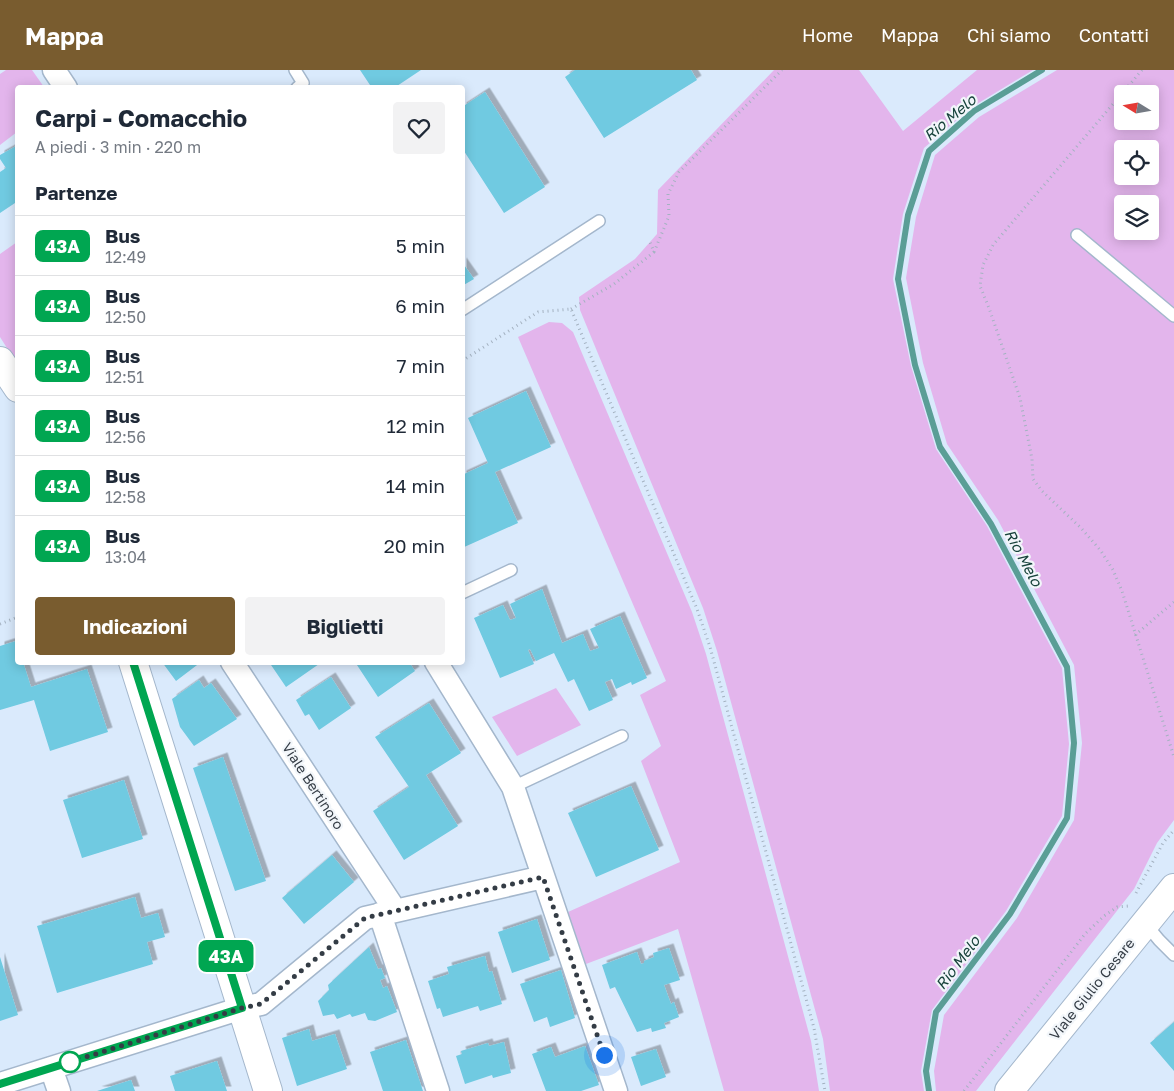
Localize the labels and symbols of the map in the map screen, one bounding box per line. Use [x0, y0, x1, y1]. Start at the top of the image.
north arrow [1114, 85, 1159, 130]
water label: Rio Melo [920, 90, 980, 144]
water label: Rio Melo [1001, 526, 1047, 590]
street label: Viale Bertinoro [279, 739, 348, 832]
water label: Rio Melo [931, 931, 984, 993]
street label: Viale Giulio Cesare [1045, 935, 1138, 1043]
line badge: 43A [197, 940, 255, 972]
your location [592, 1043, 617, 1068]
unlabelled marker [59, 1051, 81, 1073]

